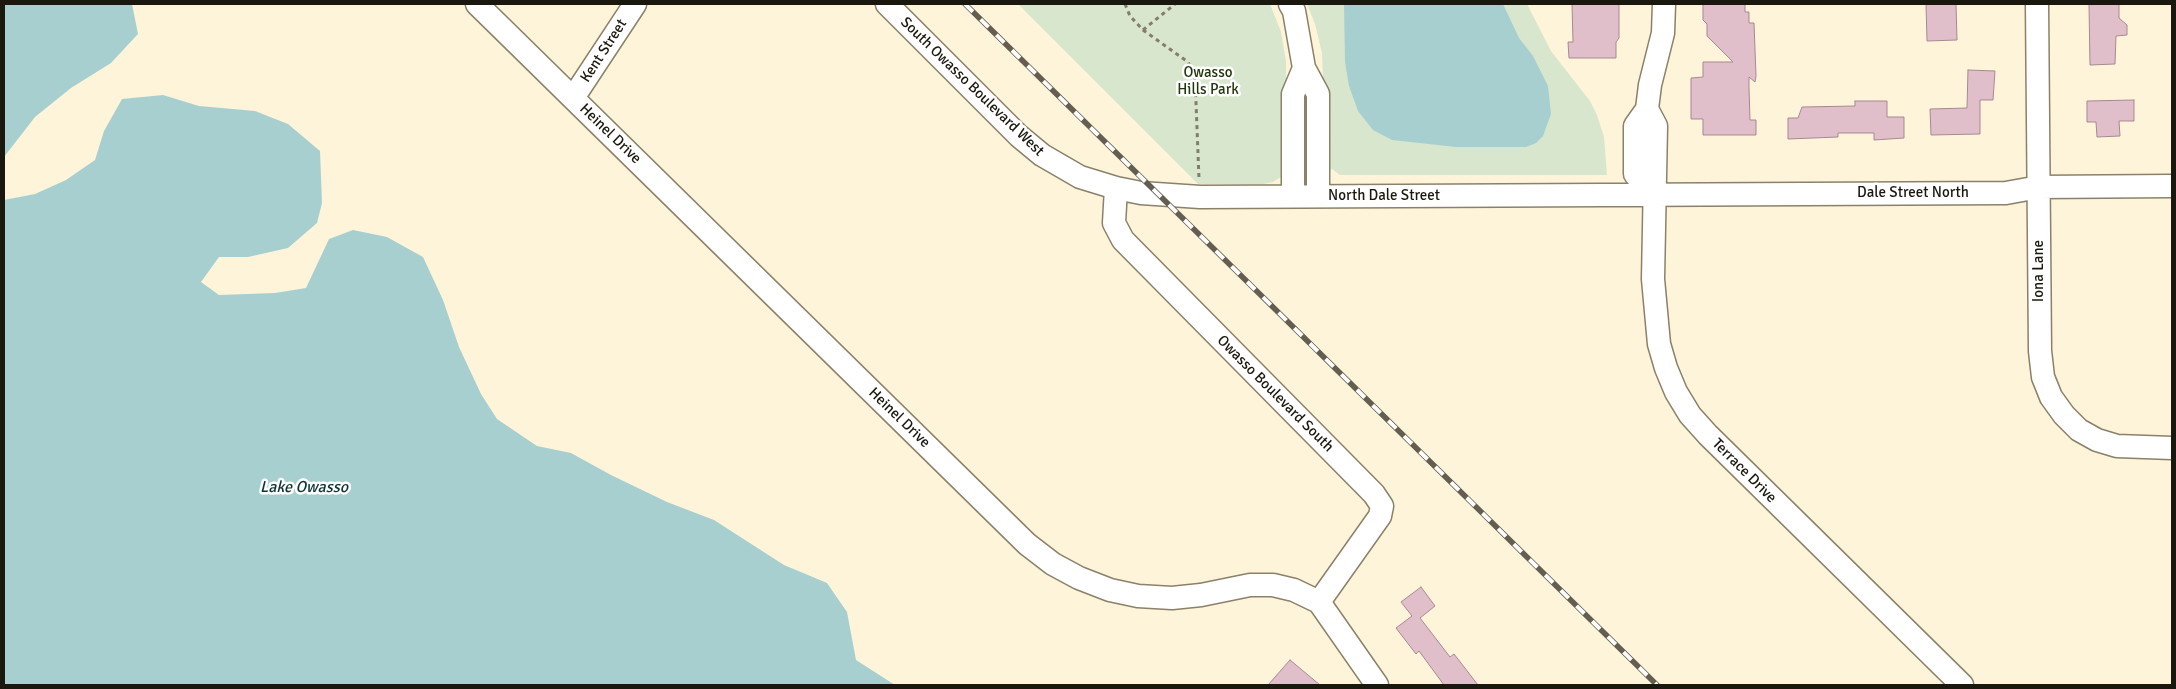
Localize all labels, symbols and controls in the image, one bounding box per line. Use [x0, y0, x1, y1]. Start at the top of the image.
street label: South Owasso Boulevard West [896, 14, 1048, 160]
street label: Kent Street [577, 16, 631, 86]
park label: Owasso Hills Park [1177, 64, 1239, 99]
street label: Heinel Drive [575, 100, 645, 168]
street label: Dale Street North [1857, 184, 1969, 202]
street label: North Dale Street [1328, 187, 1440, 205]
street label: Iona Lane [2030, 240, 2048, 302]
street label: Owasso Boulevard South [1213, 332, 1337, 456]
street label: Heinel Drive [864, 384, 934, 452]
street label: Terrace Drive [1708, 435, 1780, 507]
water label: Lake Owasso [260, 478, 348, 498]

